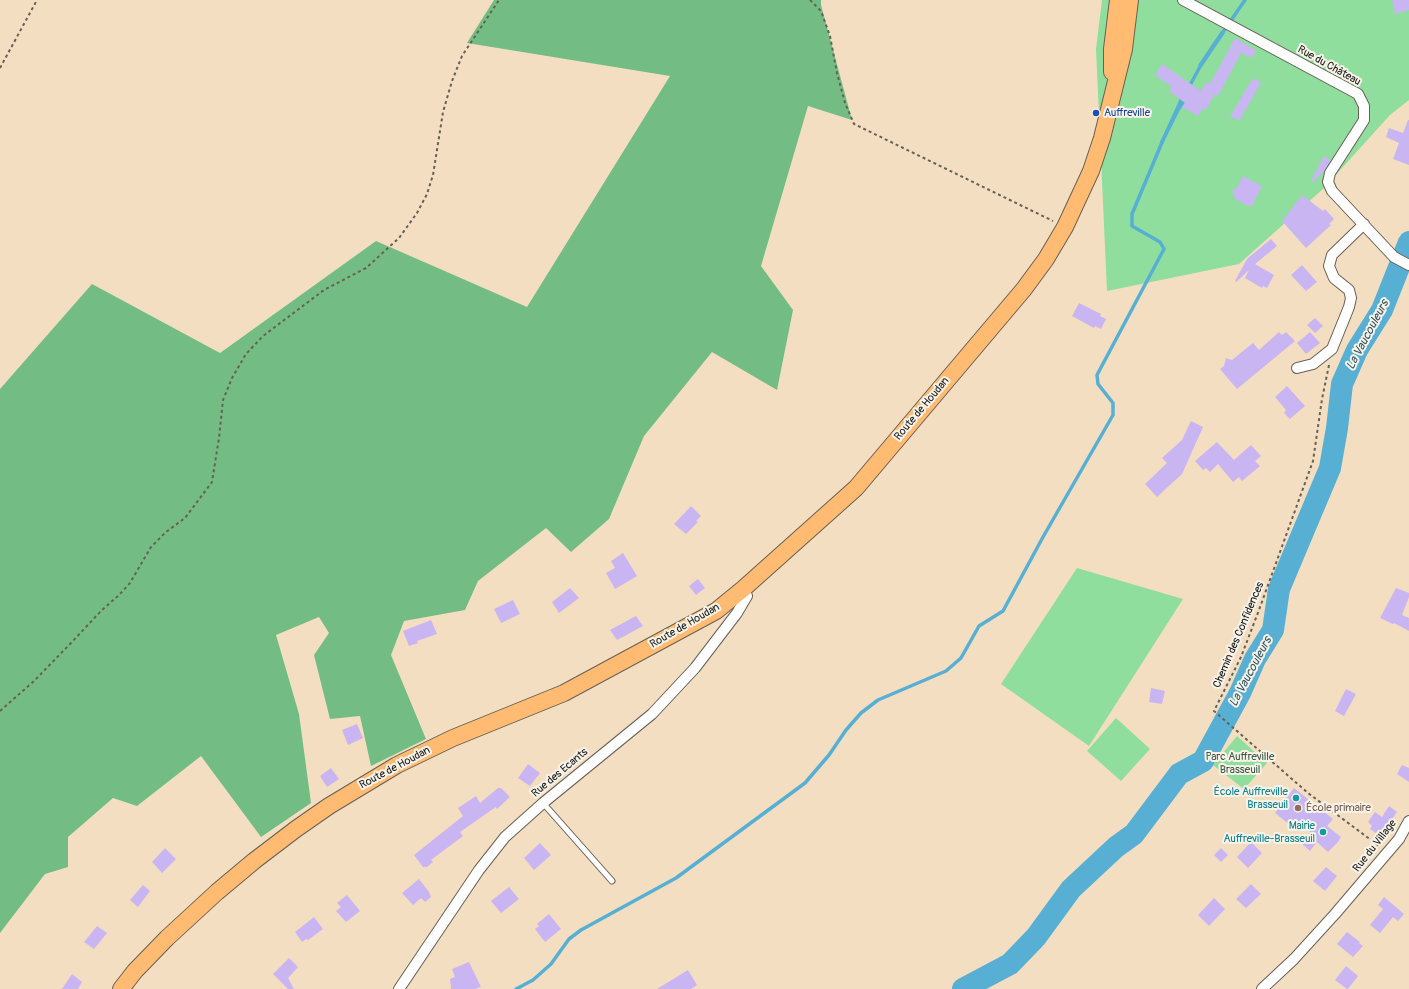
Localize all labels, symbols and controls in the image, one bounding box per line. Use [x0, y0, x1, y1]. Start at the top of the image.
street label: Rue du Château [1295, 43, 1363, 89]
place label: Auffreville [1104, 106, 1150, 120]
marker: Auffreville [1091, 108, 1101, 118]
water label: La Vaucouleurs [1344, 298, 1392, 372]
street label: Route de Houdan [892, 375, 952, 443]
street label: Chemin des Confidences [1211, 580, 1267, 690]
street label: Route de Houdan [648, 601, 722, 651]
water label: La Vaucouleurs [1227, 635, 1275, 709]
street label: Route de Houdan [357, 744, 433, 792]
street label: Rue des Ecants [529, 746, 591, 800]
park label: Parc Auffreville Brasseuil [1206, 750, 1274, 776]
place label: École Auffreville Brasseuil [1214, 785, 1288, 811]
marker: École Auffreville Brasseuil [1291, 793, 1301, 803]
place label: École primaire [1306, 801, 1371, 815]
marker: École primaire [1293, 803, 1303, 813]
street label: Rue du Village [1350, 817, 1400, 875]
place label: Mairie Auffreville-Brasseuil [1224, 819, 1315, 845]
marker: Mairie Auffreville-Brasseuil [1318, 827, 1328, 837]

